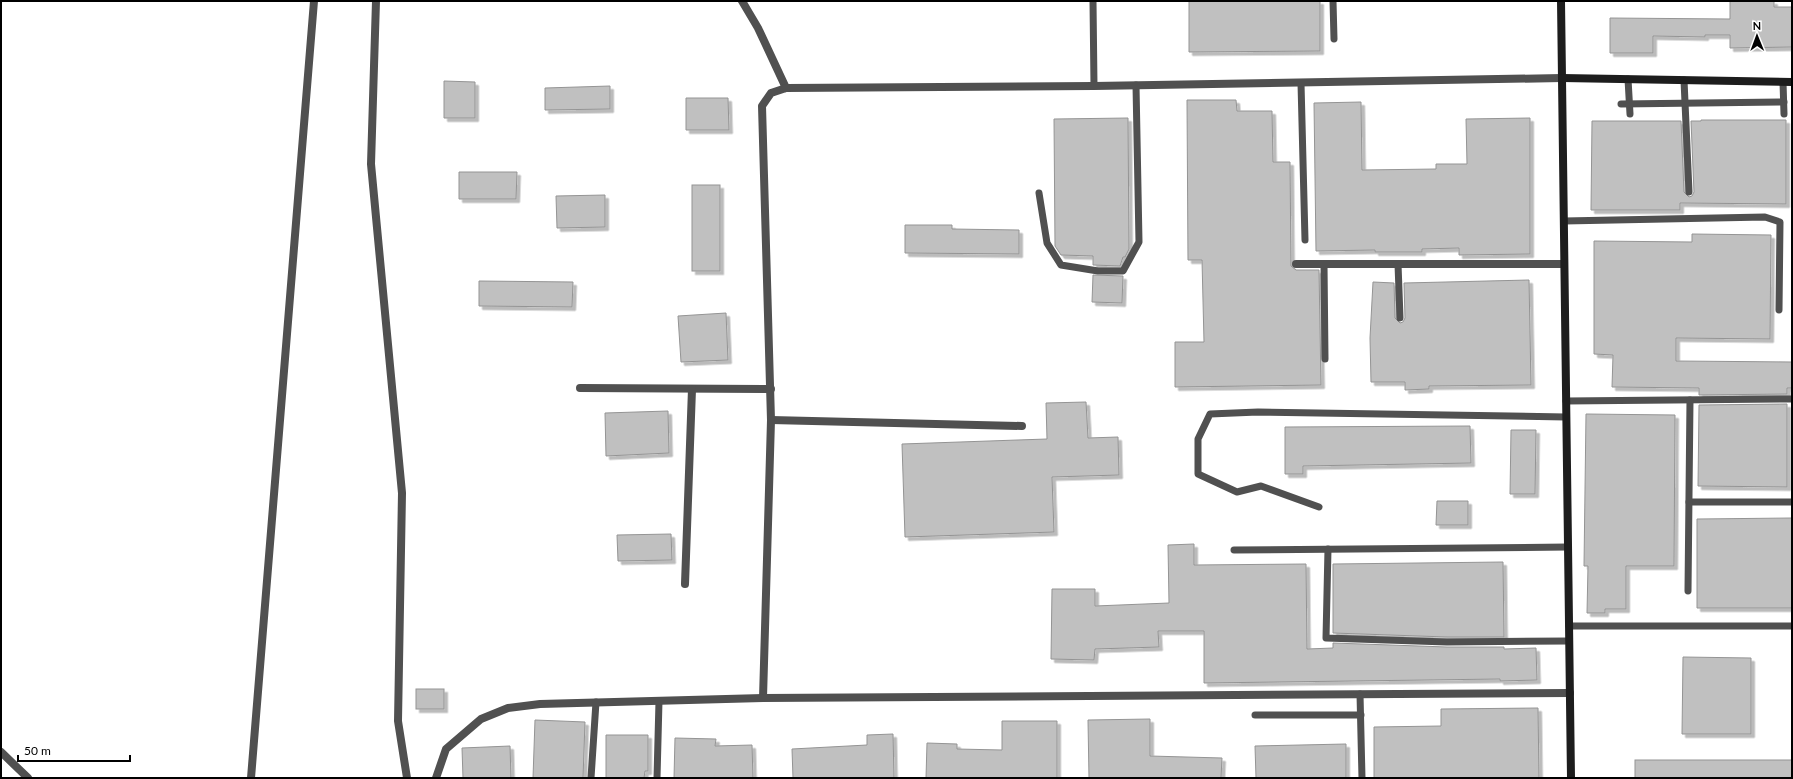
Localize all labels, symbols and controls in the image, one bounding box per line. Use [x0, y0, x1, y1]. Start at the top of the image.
north arrow [1737, 16, 1777, 56]
text: N [1752, 19, 1761, 32]
scale bar [18, 737, 130, 763]
text: 50 m [24, 743, 51, 758]

